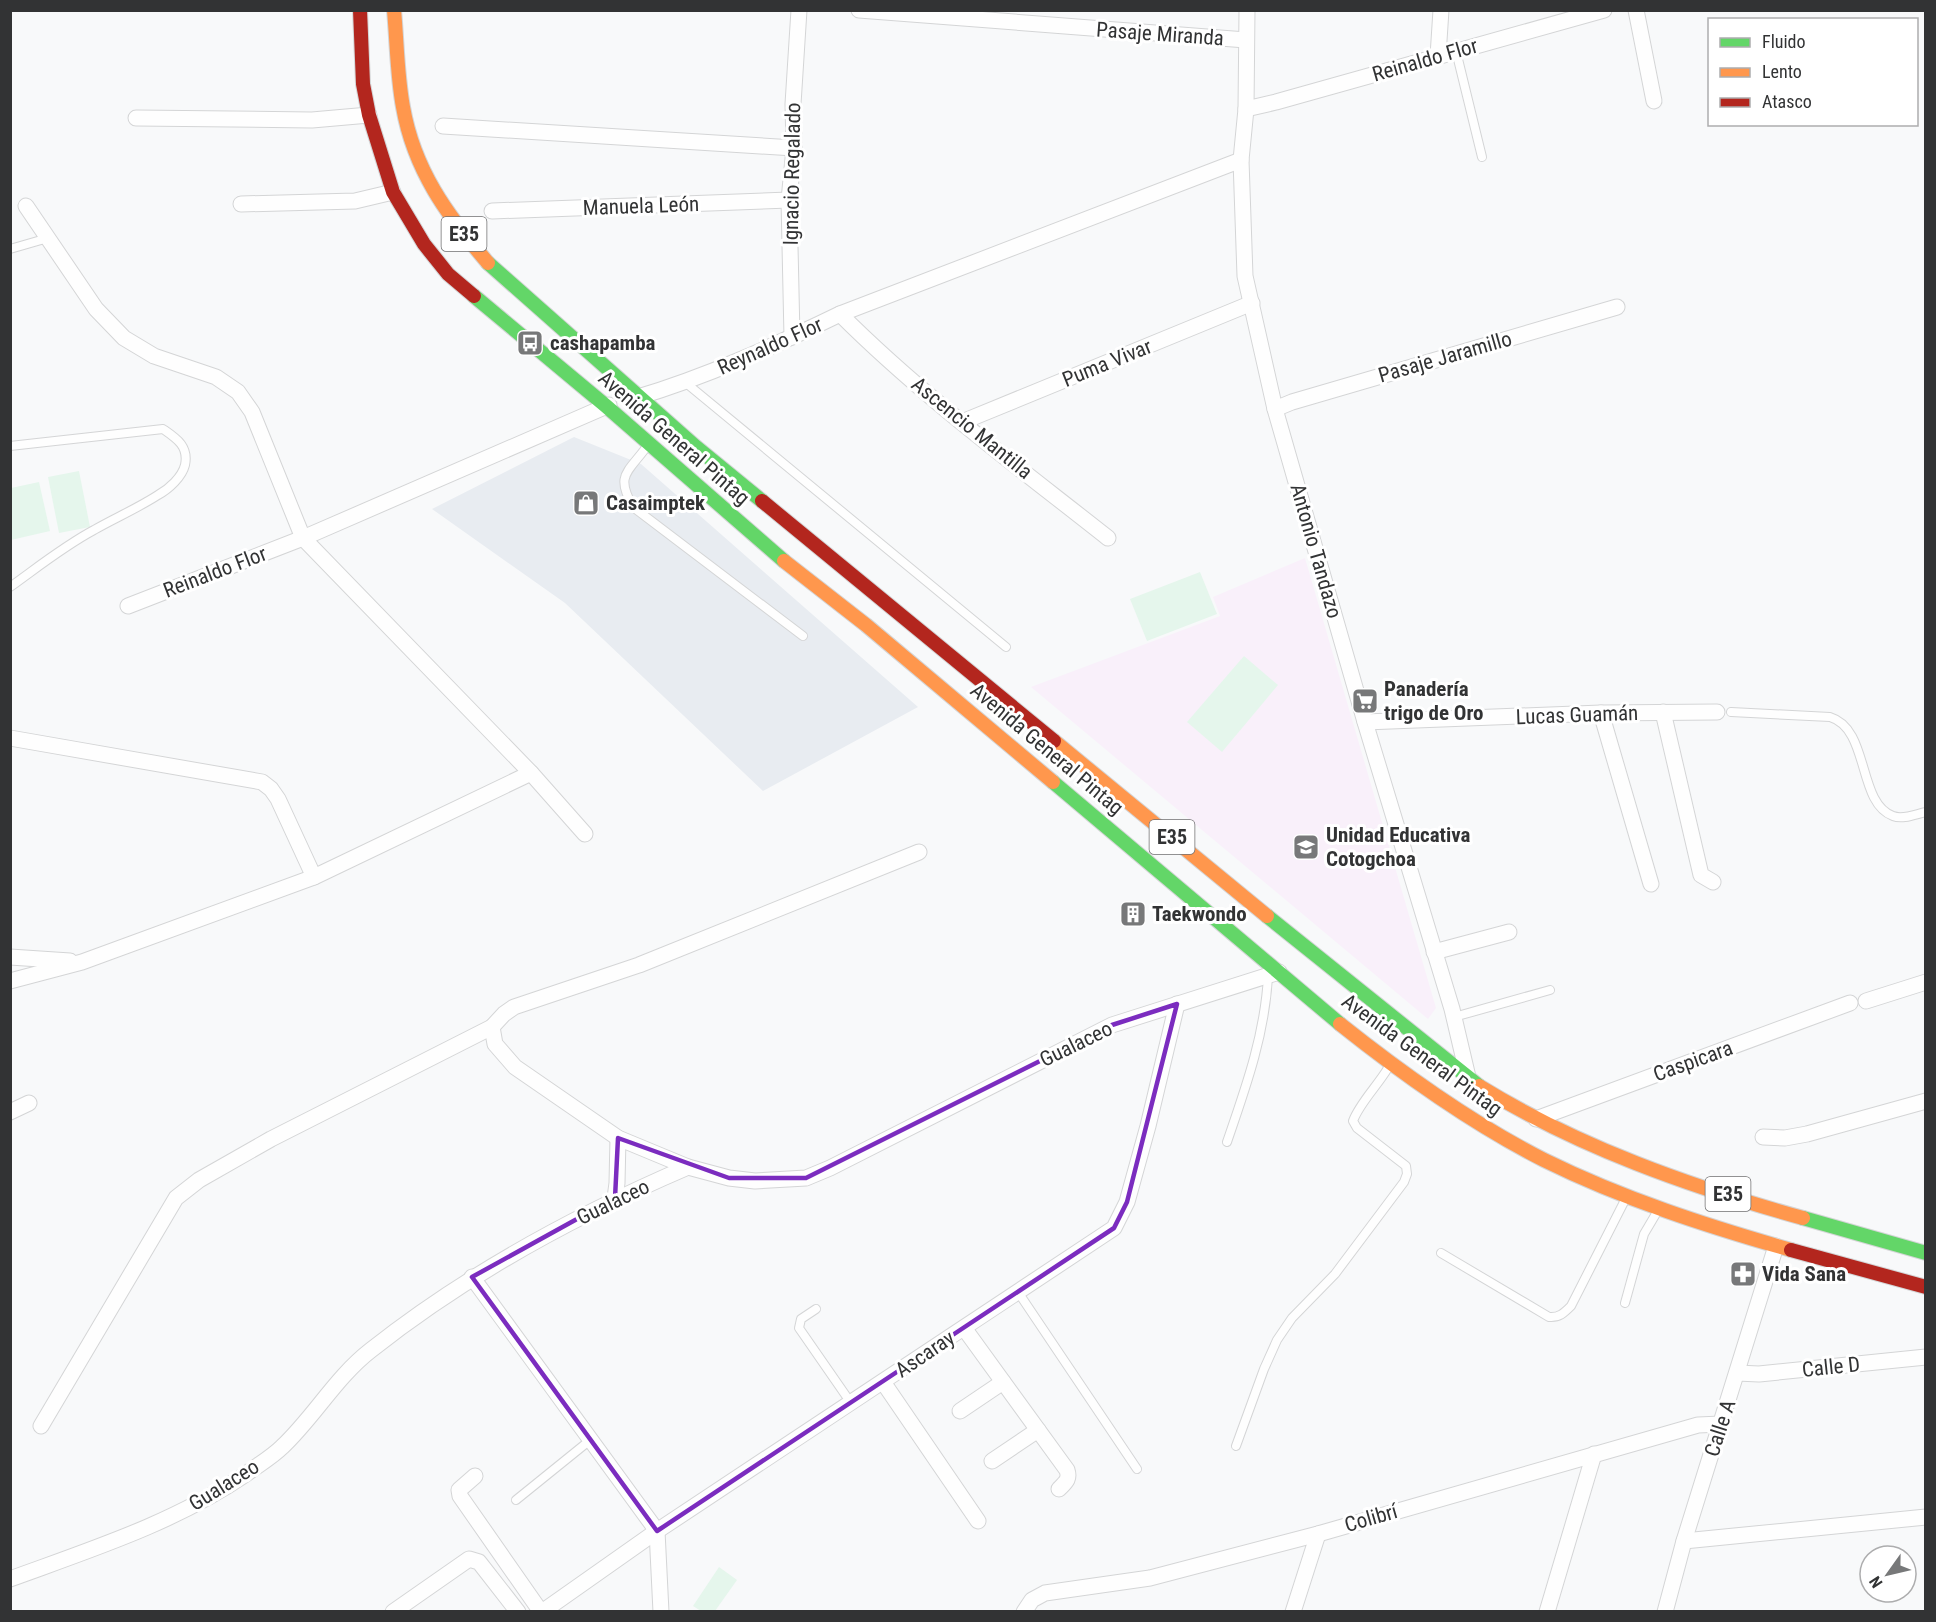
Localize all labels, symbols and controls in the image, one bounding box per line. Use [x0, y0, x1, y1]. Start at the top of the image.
street label: Pasaje Miranda [1095, 18, 1225, 50]
legend [1708, 18, 1918, 126]
text: Fluido [1762, 31, 1806, 52]
street label: Reinaldo Flor [1370, 34, 1480, 86]
text: Lento [1762, 61, 1802, 82]
text: Atasco [1762, 91, 1812, 112]
street label: Ignacio Regalado [779, 102, 805, 246]
street label: Manuela León [582, 192, 700, 220]
road number: E35 [442, 217, 486, 251]
street label: Reynaldo Flor [714, 312, 826, 380]
street label: Pasaje Jaramillo [1376, 326, 1514, 388]
bus stop icon: cashapamba [515, 328, 545, 358]
place label: cashapamba [550, 331, 656, 355]
street label: Puma Vivar [1059, 334, 1155, 392]
street label: Avenida General Pintag [594, 366, 754, 510]
street label: Ascencio Mantilla [907, 372, 1037, 484]
street label: Antonio Tandazo [1285, 481, 1347, 621]
shop icon: Casaimptek [571, 488, 601, 518]
place label: Casaimptek [606, 491, 706, 515]
street label: Reinaldo Flor [160, 541, 270, 603]
place label: Panadería trigo de Oro [1384, 677, 1484, 725]
street label: Avenida General Pintag [966, 678, 1128, 820]
supermarket icon: Panadería trigo de Oro [1350, 686, 1380, 716]
street label: Lucas Guamán [1515, 701, 1639, 729]
road number: E35 [1150, 820, 1194, 854]
place label: Unidad Educativa Cotogchoa [1326, 823, 1471, 871]
school or university icon: Unidad Educativa Cotogchoa [1291, 832, 1321, 862]
building icon: Taekwondo [1118, 899, 1148, 929]
place label: Taekwondo [1152, 902, 1247, 926]
street label: Avenida General Pintag [1337, 989, 1507, 1121]
street label: Gualaceo [1036, 1016, 1116, 1072]
street label: Caspicara [1650, 1036, 1736, 1086]
street label: Gualaceo [573, 1174, 653, 1230]
road number: E35 [1706, 1177, 1750, 1211]
pharmacy icon: Vida Sana [1728, 1259, 1758, 1289]
place label: Vida Sana [1762, 1262, 1846, 1286]
street label: Ascaray [891, 1325, 959, 1382]
street label: Calle D [1801, 1352, 1861, 1382]
street label: Calle A [1700, 1397, 1740, 1459]
street label: Gualaceo [185, 1454, 263, 1516]
street label: Colibrí [1342, 1499, 1401, 1537]
north arrow [1858, 1544, 1918, 1604]
text: N [1865, 1573, 1887, 1591]

